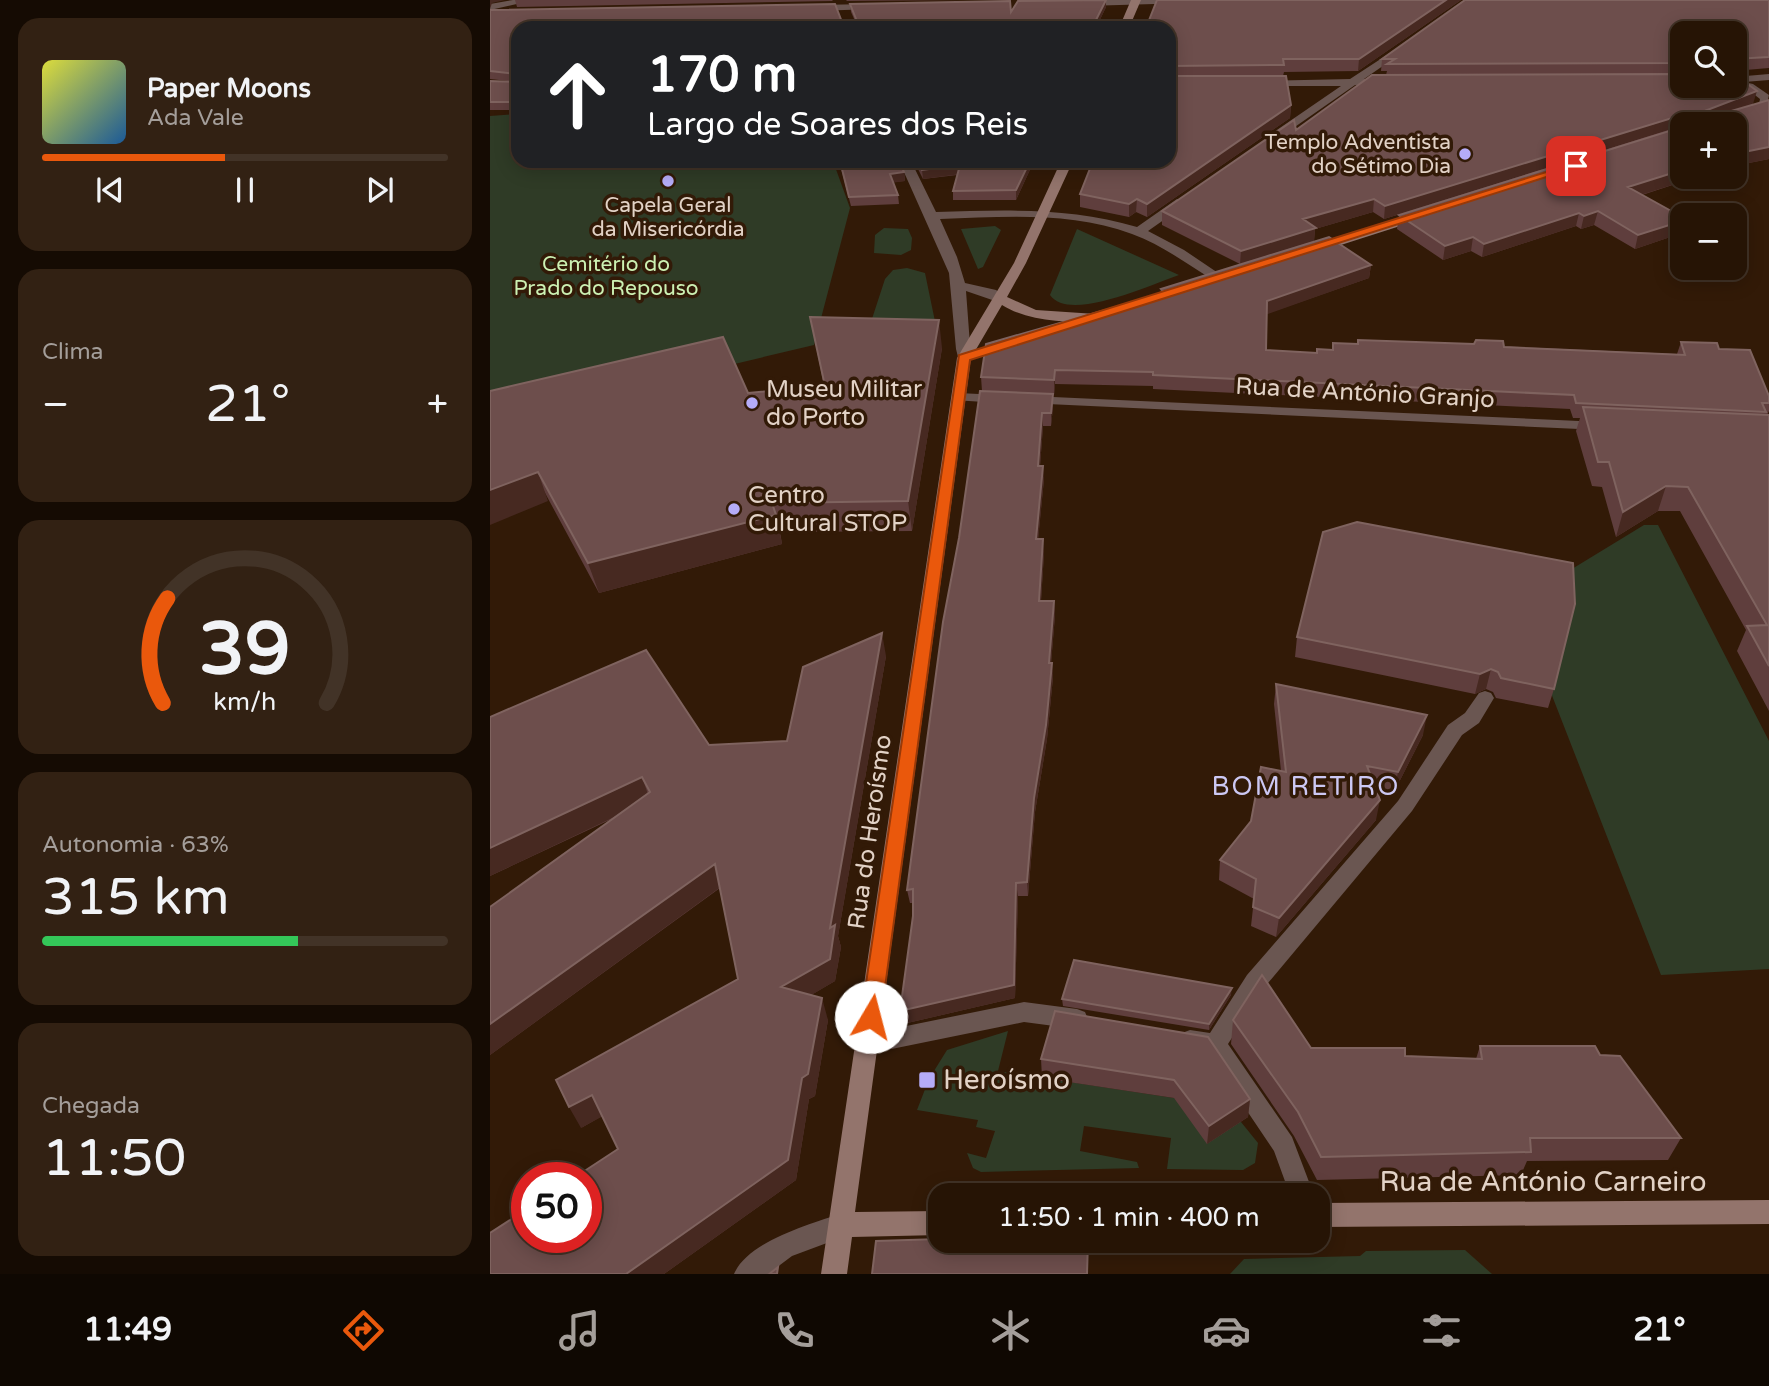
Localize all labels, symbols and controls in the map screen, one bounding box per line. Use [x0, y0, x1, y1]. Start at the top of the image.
map controls [1670, 21, 1747, 280]
button: search [1670, 21, 1747, 98]
text: 170 m [647, 46, 797, 105]
icon: ahead [532, 49, 623, 140]
text: Paper Moons [147, 73, 311, 104]
text: Ada Vale [147, 104, 244, 132]
text: Largo de Soares dos Reis [647, 106, 1028, 144]
button: + [1670, 112, 1747, 189]
place label: Templo Adventista do Sétimo Dia [1265, 130, 1451, 179]
pin [1546, 136, 1606, 196]
marker: Templo Adventista do Sétimo Dia [1457, 146, 1473, 162]
icon: arrive [1557, 147, 1595, 185]
icon: previous [91, 171, 129, 209]
icon: pause [226, 171, 264, 209]
icon: next [361, 171, 399, 209]
marker: Capela Geral da Misericórdia [660, 173, 676, 189]
place label: Capela Geral da Misericórdia [592, 193, 744, 242]
button: − [1670, 203, 1747, 280]
park label: Cemitério do Prado do Repouso [513, 252, 699, 301]
text: Clima [42, 338, 103, 366]
street label: Rua de António Granjo [1235, 372, 1495, 414]
text: 21° [205, 373, 290, 436]
place label: Museu Militar do Porto [766, 375, 923, 432]
text: − [42, 382, 69, 428]
text: + [427, 382, 448, 428]
marker: Museu Militar do Porto [744, 395, 760, 411]
place label: Centro Cultural STOP [748, 481, 907, 538]
marker: Centro Cultural STOP [726, 501, 742, 517]
text: 39 [199, 606, 291, 694]
text: km/h [214, 687, 276, 717]
street label: Rua do Heroísmo [842, 733, 898, 931]
district label: BOM RETIRO [1212, 771, 1400, 802]
text: Autonomia · 63% [42, 831, 229, 859]
text: 315 km [42, 866, 230, 929]
position arrow [834, 980, 908, 1054]
place label: Heroísmo [943, 1063, 1070, 1097]
marker: Heroísmo [917, 1070, 937, 1090]
text: Chegada [42, 1092, 140, 1120]
text: 11:50 [42, 1127, 186, 1190]
speed limit sign: 50 [511, 1162, 602, 1253]
street label: Rua de António Carneiro [1379, 1165, 1707, 1199]
text: 11:50 · 1 min · 400 m [998, 1202, 1260, 1233]
icon: directions [339, 1306, 388, 1355]
icon: music [555, 1306, 604, 1355]
icon: phone [770, 1306, 819, 1355]
icon: climate [986, 1306, 1035, 1355]
icon: car [1202, 1306, 1251, 1355]
icon: filters [1417, 1306, 1466, 1355]
text: 11:49 [83, 1311, 172, 1349]
text: 21° [1633, 1311, 1686, 1349]

